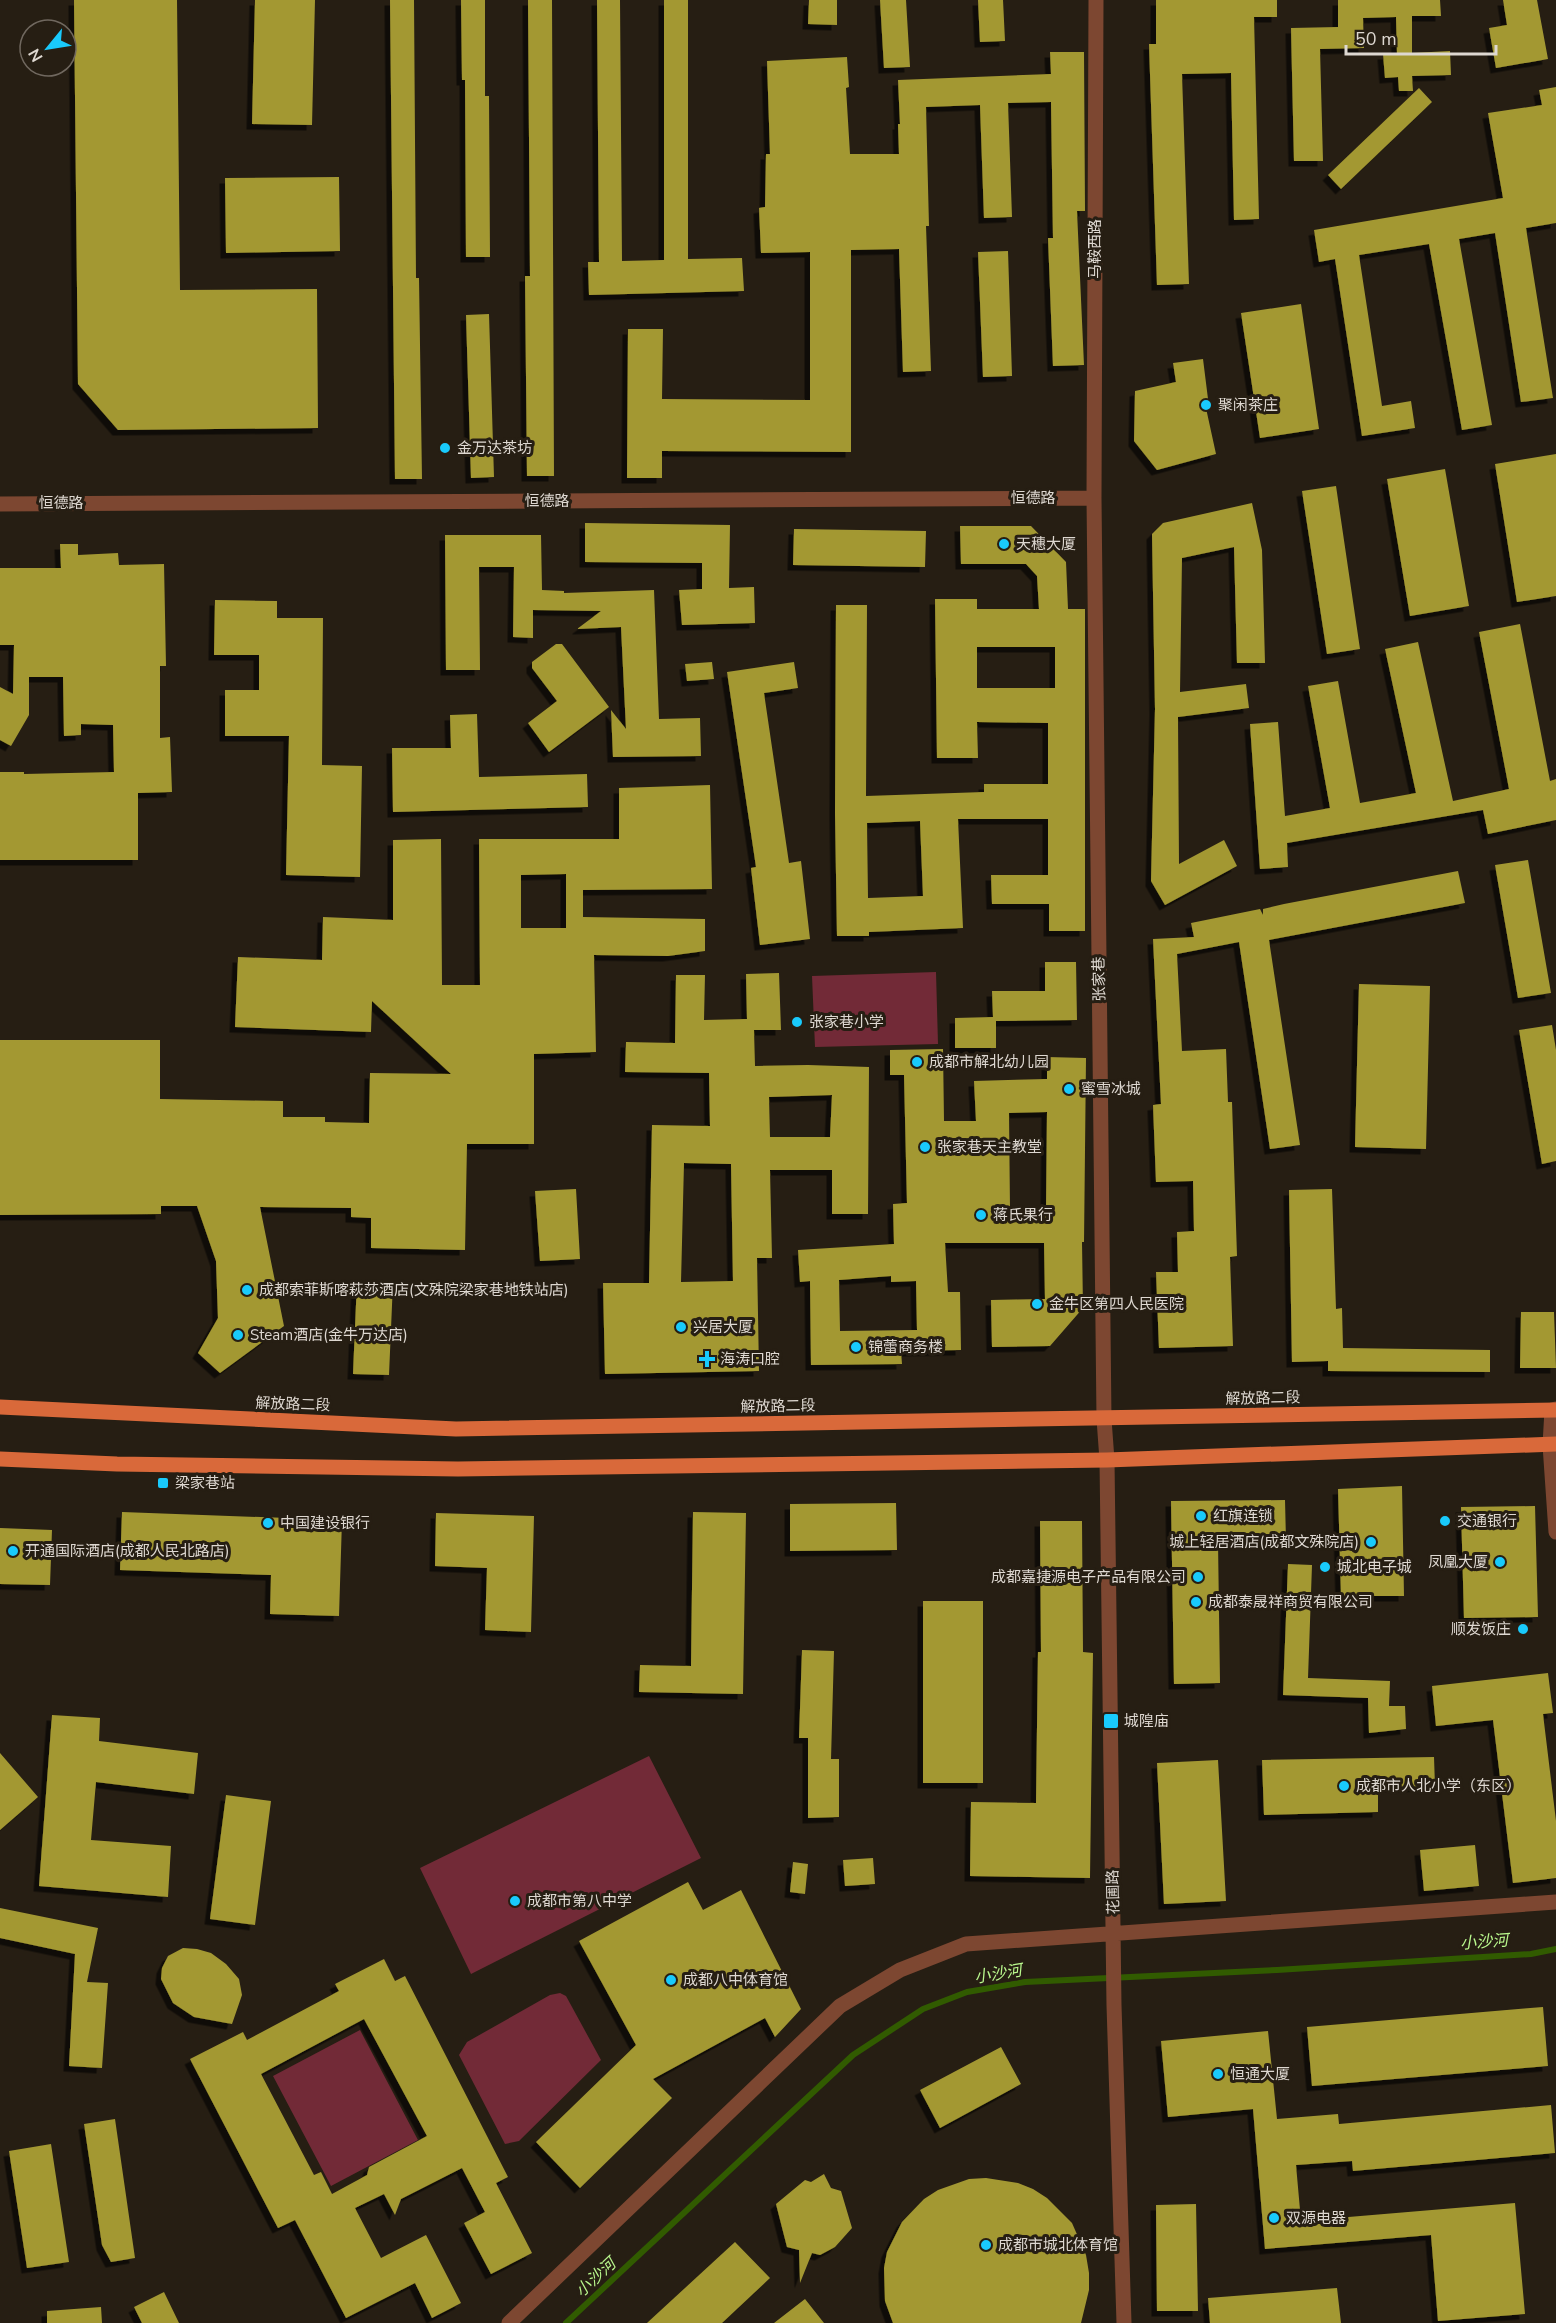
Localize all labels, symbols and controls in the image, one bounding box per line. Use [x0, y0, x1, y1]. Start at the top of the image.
north arrow [18, 18, 78, 78]
scale bar [1346, 18, 1496, 56]
text: 50 m [1355, 27, 1397, 51]
text: N [23, 44, 48, 66]
street label: 马鞍西路 [1085, 219, 1105, 279]
place label: 聚闲茶庄 [1218, 395, 1278, 415]
marker: 聚闲茶庄 [1199, 398, 1213, 412]
place label: 金万达茶坊 [457, 438, 532, 458]
marker: 金万达茶坊 [438, 441, 452, 455]
street label: 恒德路 [1010, 488, 1056, 508]
street label: 恒德路 [524, 491, 570, 511]
street label: 恒德路 [38, 493, 84, 513]
place label: 天穗大厦 [1016, 534, 1076, 554]
marker: 天穗大厦 [997, 537, 1011, 551]
street label: 张家巷 [1089, 956, 1109, 1002]
place label: 张家巷小学 [809, 1012, 884, 1032]
marker: 张家巷小学 [790, 1015, 804, 1029]
place label: 成都市解北幼儿园 [929, 1052, 1049, 1072]
marker: 成都市解北幼儿园 [910, 1055, 924, 1069]
place label: 蜜雪冰城 [1081, 1079, 1141, 1099]
marker: 蜜雪冰城 [1062, 1082, 1076, 1096]
place label: 张家巷天主教堂 [937, 1137, 1042, 1157]
marker: 张家巷天主教堂 [918, 1140, 932, 1154]
place label: 蒋氏果行 [993, 1205, 1053, 1225]
marker: 蒋氏果行 [974, 1208, 988, 1222]
place label: 成都索菲斯喀萩莎酒店(文殊院梁家巷地铁站店) [259, 1280, 569, 1300]
marker: 成都索菲斯喀萩莎酒店(文殊院梁家巷地铁站店) [240, 1283, 254, 1297]
place label: 金牛区第四人民医院 [1049, 1294, 1184, 1314]
marker: 金牛区第四人民医院 [1030, 1297, 1044, 1311]
place label: 兴居大厦 [693, 1317, 753, 1337]
marker: 兴居大厦 [674, 1320, 688, 1334]
place label: Steam酒店(金牛万达店) [250, 1325, 408, 1345]
marker: Steam酒店(金牛万达店) [231, 1328, 245, 1342]
place label: 锦蕾商务楼 [868, 1337, 943, 1357]
marker: 锦蕾商务楼 [849, 1340, 863, 1354]
place label: 海涛口腔 [720, 1349, 780, 1369]
marker: 海涛口腔 [698, 1350, 716, 1368]
street label: 解放路二段 [1225, 1387, 1301, 1409]
street label: 解放路二段 [255, 1393, 331, 1415]
street label: 解放路二段 [740, 1395, 816, 1417]
place label: 梁家巷站 [175, 1473, 235, 1493]
marker: 梁家巷站 [156, 1476, 170, 1490]
place label: 红旗连锁 [1213, 1506, 1273, 1526]
marker: 红旗连锁 [1194, 1509, 1208, 1523]
place label: 交通银行 [1457, 1511, 1517, 1531]
place label: 中国建设银行 [280, 1513, 370, 1533]
marker: 交通银行 [1438, 1514, 1452, 1528]
marker: 中国建设银行 [261, 1516, 275, 1530]
place label: 城上轻居酒店(成都文殊院店) [1169, 1532, 1359, 1552]
marker: 城上轻居酒店(成都文殊院店) [1364, 1535, 1378, 1549]
place label: 开通国际酒店(成都人民北路店) [25, 1541, 230, 1561]
marker: 开通国际酒店(成都人民北路店) [6, 1544, 20, 1558]
place label: 凤凰大厦 [1428, 1552, 1488, 1572]
marker: 凤凰大厦 [1493, 1555, 1507, 1569]
place label: 城北电子城 [1337, 1557, 1412, 1577]
marker: 城北电子城 [1318, 1560, 1332, 1574]
place label: 成都嘉捷源电子产品有限公司 [991, 1567, 1186, 1587]
marker: 成都嘉捷源电子产品有限公司 [1191, 1570, 1205, 1584]
place label: 成都泰晟祥商贸有限公司 [1208, 1592, 1373, 1612]
marker: 成都泰晟祥商贸有限公司 [1189, 1595, 1203, 1609]
place label: 顺发饭庄 [1451, 1619, 1511, 1639]
marker: 顺发饭庄 [1516, 1622, 1530, 1636]
place label: 城隍庙 [1124, 1711, 1169, 1731]
marker: 城隍庙 [1102, 1712, 1120, 1730]
place label: 成都市人北小学（东区） [1356, 1776, 1521, 1796]
marker: 成都市人北小学（东区） [1337, 1779, 1351, 1793]
street label: 花圃路 [1103, 1869, 1123, 1915]
place label: 成都市第八中学 [527, 1891, 632, 1911]
marker: 成都市第八中学 [508, 1894, 522, 1908]
water label: 小沙河 [1459, 1929, 1512, 1955]
water label: 小沙河 [973, 1959, 1027, 1989]
place label: 成都八中体育馆 [683, 1970, 788, 1990]
marker: 成都八中体育馆 [664, 1973, 678, 1987]
place label: 恒通大厦 [1230, 2064, 1290, 2084]
marker: 恒通大厦 [1211, 2067, 1225, 2081]
place label: 双源电器 [1286, 2208, 1346, 2228]
marker: 双源电器 [1267, 2211, 1281, 2225]
place label: 成都市城北体育馆 [998, 2235, 1118, 2255]
marker: 成都市城北体育馆 [979, 2238, 993, 2252]
water label: 小沙河 [571, 2251, 623, 2302]

